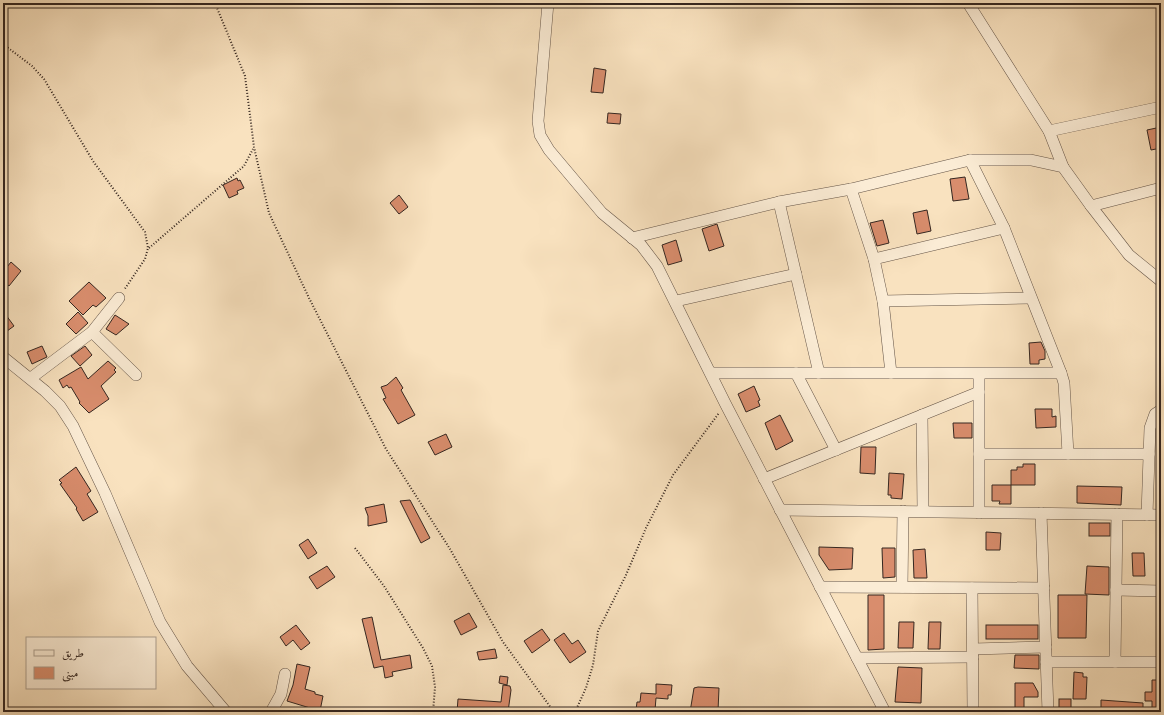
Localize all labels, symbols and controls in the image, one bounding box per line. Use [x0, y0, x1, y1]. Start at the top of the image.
legend [26, 637, 156, 689]
text: طريق [62, 646, 84, 661]
text: مبنى [62, 666, 78, 682]

